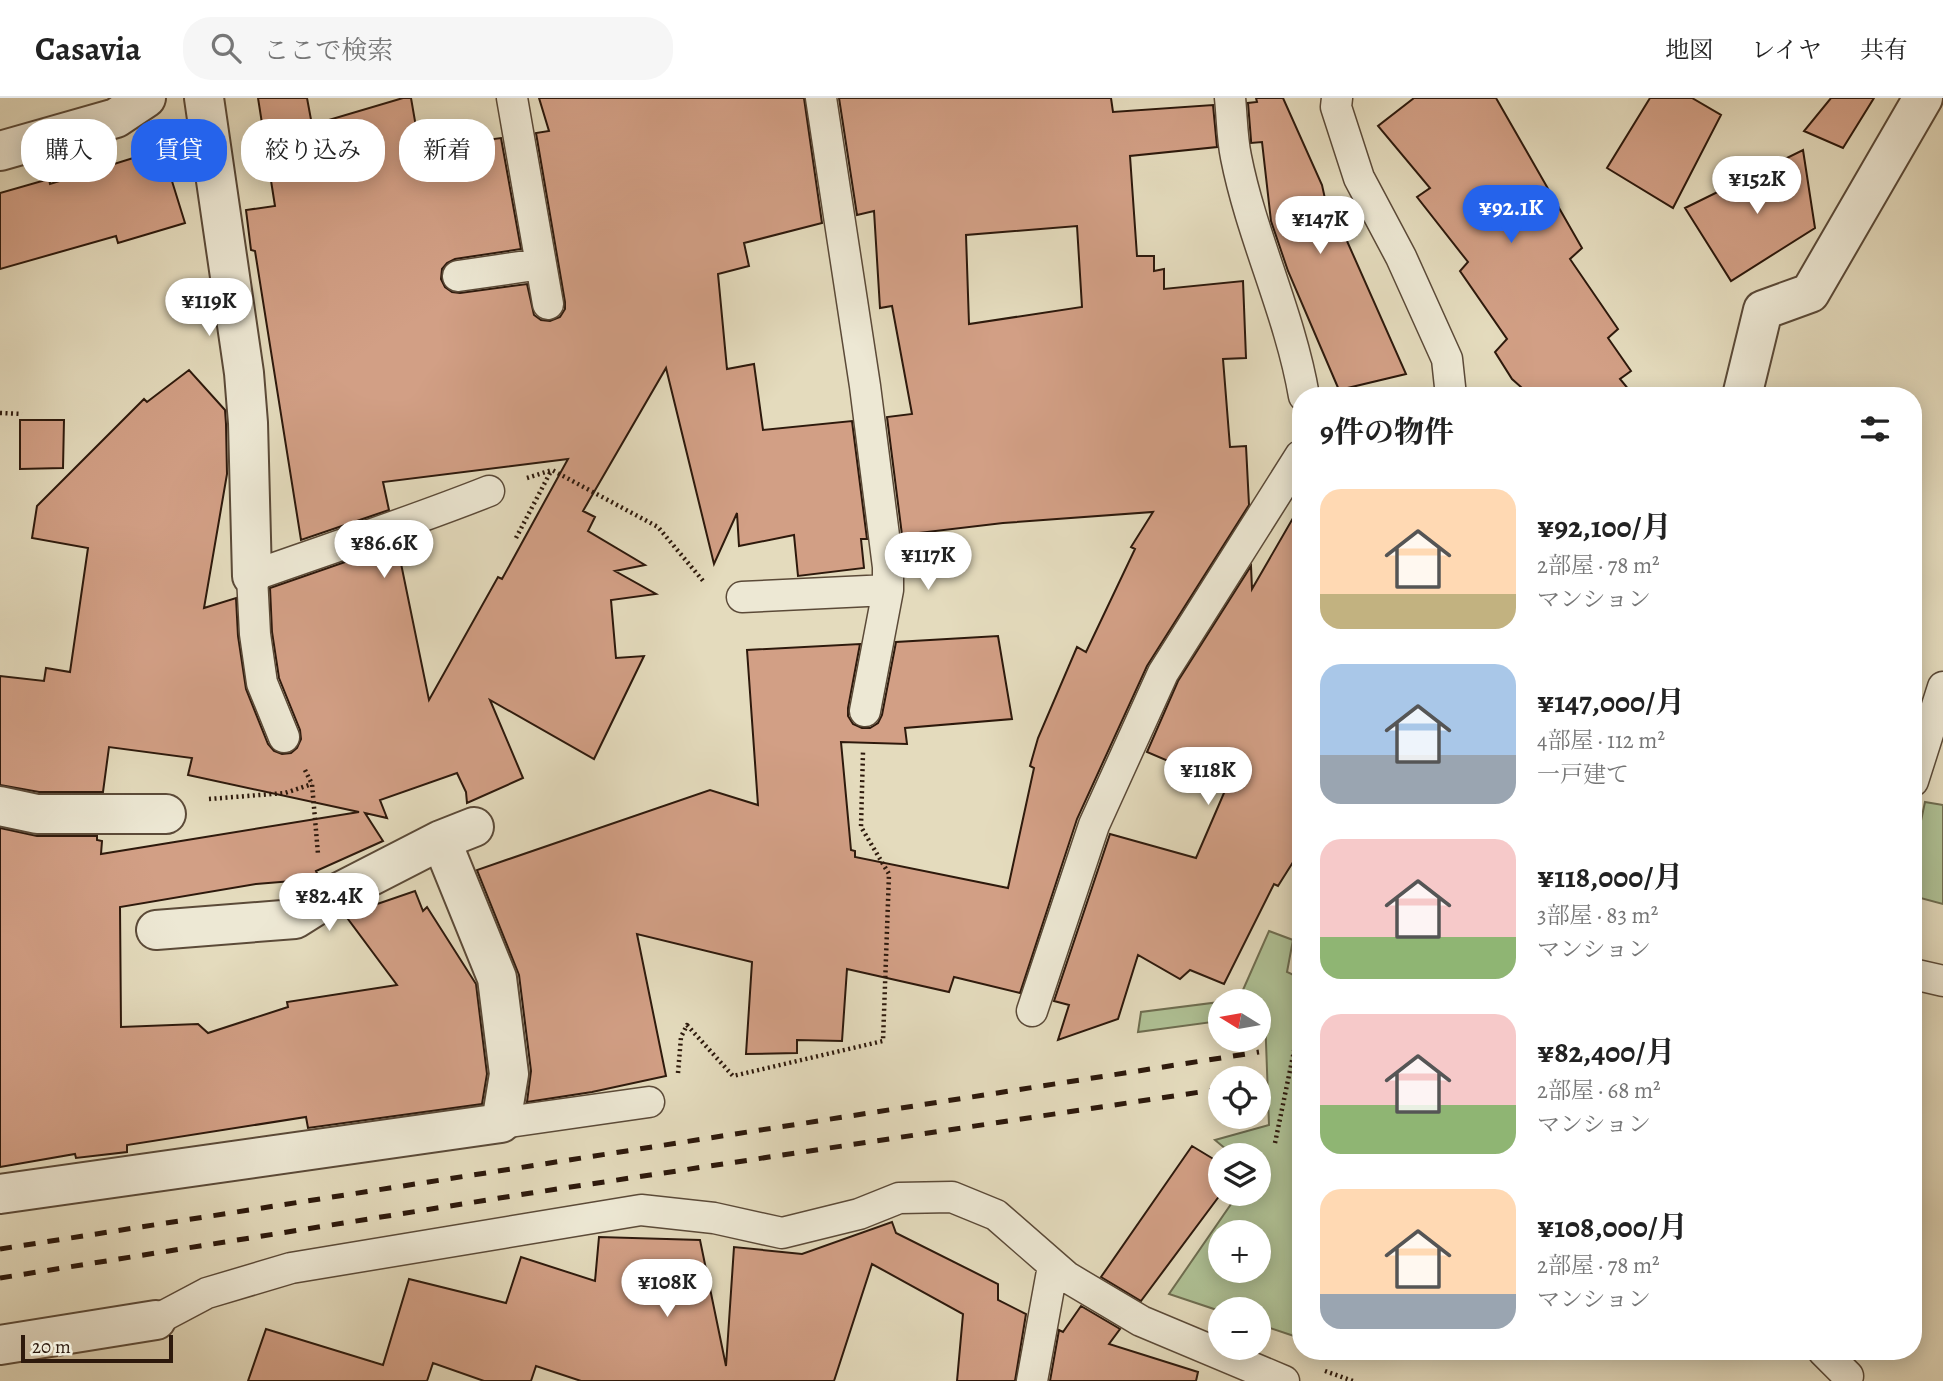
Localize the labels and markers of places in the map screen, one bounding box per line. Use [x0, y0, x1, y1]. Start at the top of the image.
pin: ¥152K [1708, 156, 1806, 216]
pin: ¥92.1K [1454, 186, 1568, 245]
pin: ¥147K [1271, 197, 1369, 256]
pin: ¥119K [160, 278, 258, 338]
pin: ¥86.6K [327, 520, 441, 580]
pin: ¥117K [879, 532, 977, 592]
pin: ¥118K [1159, 748, 1257, 807]
pin: ¥82.4K [272, 874, 386, 933]
pin: ¥108K [618, 1260, 716, 1319]

